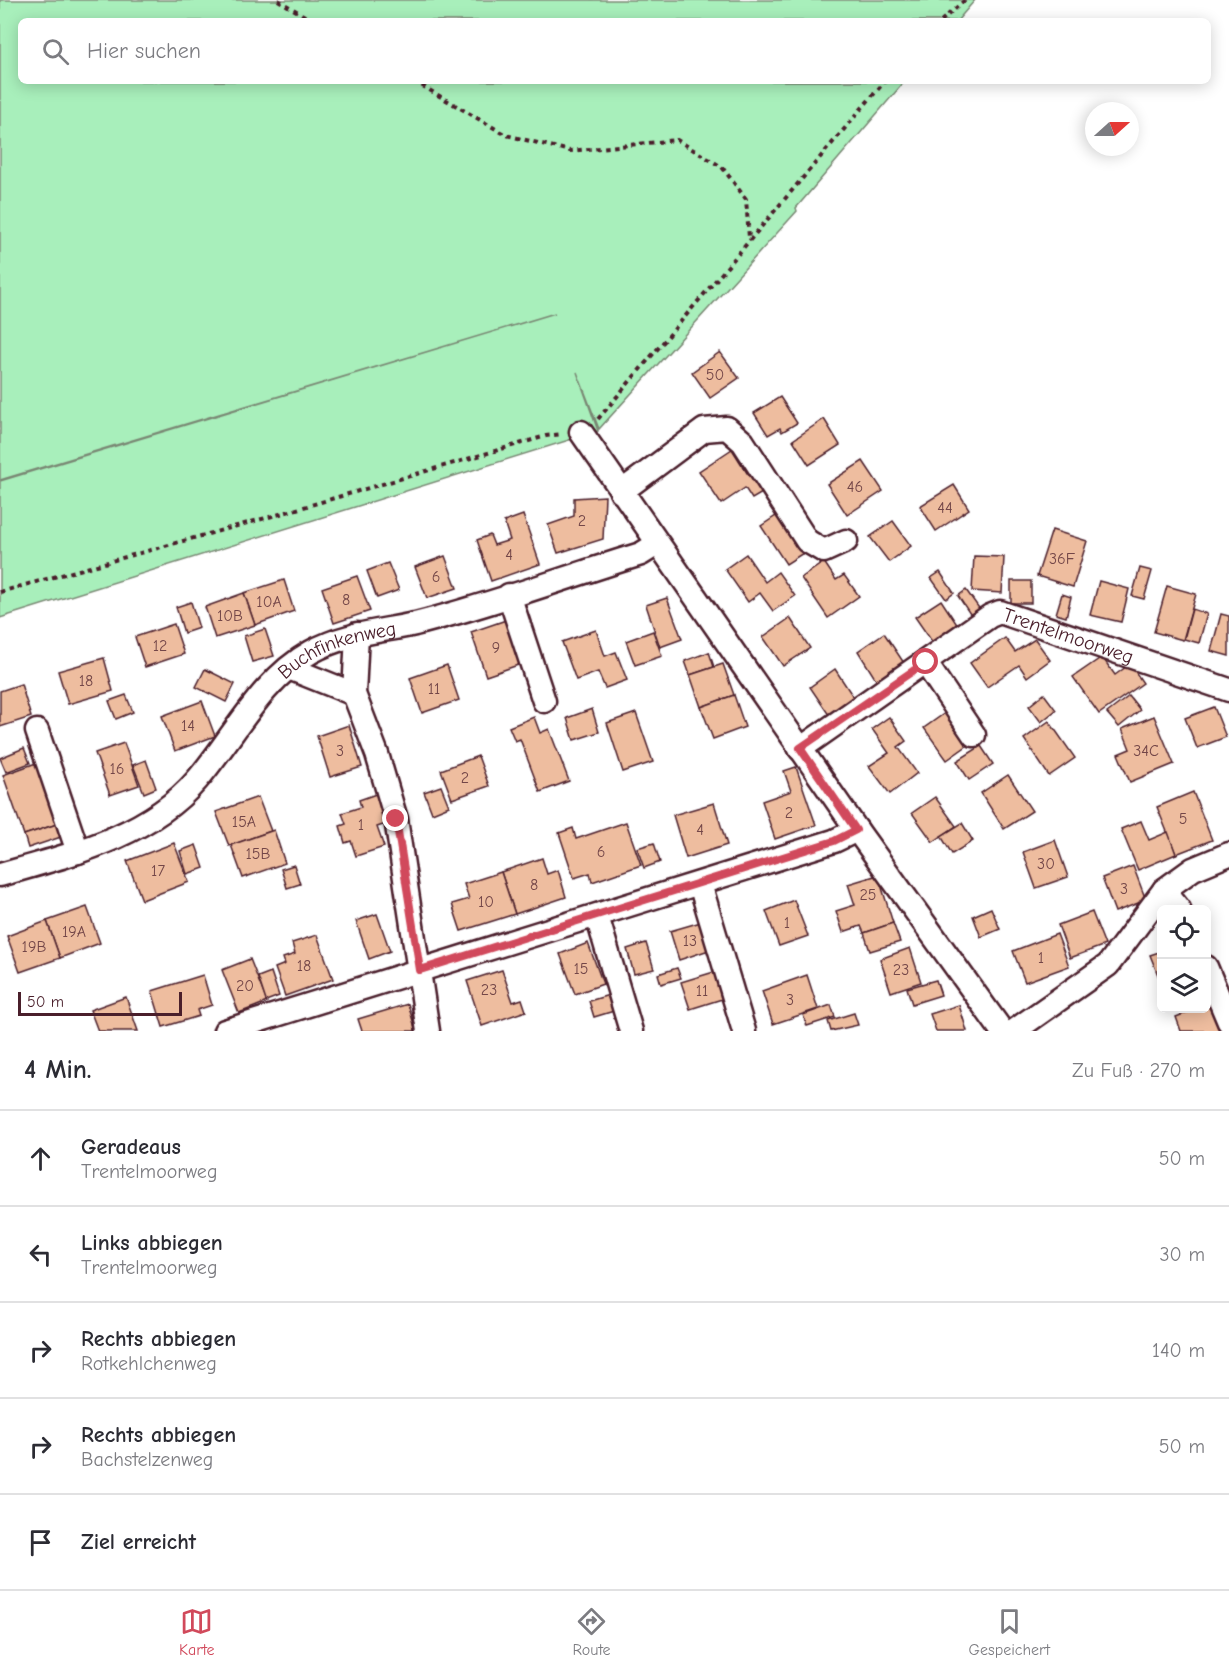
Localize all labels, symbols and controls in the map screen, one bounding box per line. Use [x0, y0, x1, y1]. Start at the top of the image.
search box [18, 18, 1211, 84]
icon: search [39, 35, 72, 68]
text: Hier suchen [87, 38, 201, 64]
north arrow [1085, 102, 1139, 156]
house number: 50 [706, 366, 724, 384]
house number: 46 [847, 478, 863, 496]
house number: 44 [937, 499, 953, 517]
house number: 2 [578, 512, 586, 530]
house number: 4 [505, 546, 513, 564]
house number: 36F [1049, 550, 1076, 568]
house number: 6 [432, 568, 440, 586]
house number: 8 [342, 591, 350, 609]
house number: 10A [256, 593, 282, 611]
street label: Trentelmoorweg [1000, 602, 1137, 668]
house number: 10B [217, 607, 243, 625]
street label: Buchfinkenweg [273, 616, 398, 683]
house number: 12 [153, 637, 167, 655]
house number: 9 [492, 639, 500, 657]
route start [912, 648, 938, 674]
house number: 18 [79, 672, 93, 690]
house number: 11 [428, 680, 440, 698]
house number: 14 [181, 717, 195, 735]
house number: 3 [336, 742, 344, 760]
house number: 34C [1133, 742, 1159, 760]
house number: 16 [109, 760, 125, 778]
house number: 2 [461, 769, 469, 787]
house number: 2 [785, 804, 793, 822]
route end [382, 805, 408, 831]
house number: 5 [1179, 810, 1187, 828]
house number: 15A [232, 813, 256, 831]
house number: 1 [358, 816, 364, 834]
house number: 4 [696, 821, 704, 839]
house number: 6 [597, 843, 605, 861]
house number: 15B [246, 845, 271, 863]
house number: 30 [1037, 855, 1055, 873]
house number: 17 [151, 862, 165, 880]
house number: 8 [530, 876, 538, 894]
house number: 3 [1120, 880, 1128, 898]
house number: 25 [859, 886, 877, 904]
house number: 10 [478, 893, 494, 911]
map controls [1157, 905, 1211, 1013]
button: locate [1157, 905, 1211, 959]
house number: 1 [784, 914, 790, 932]
house number: 19A [62, 923, 86, 941]
house number: 13 [683, 932, 697, 950]
house number: 19B [22, 938, 46, 956]
house number: 1 [1038, 949, 1044, 967]
house number: 18 [297, 957, 311, 975]
button: layers [1157, 959, 1211, 1013]
house number: 15 [573, 960, 589, 978]
house number: 23 [893, 961, 909, 979]
house number: 20 [236, 977, 254, 995]
house number: 23 [481, 981, 497, 999]
house number: 11 [696, 982, 708, 1000]
scale bar [18, 989, 182, 1016]
house number: 3 [786, 991, 794, 1009]
text: 50 m [27, 993, 64, 1011]
text: 4 Min. [24, 1055, 92, 1085]
text: Zu Fuß · 270 m [1072, 1059, 1205, 1082]
text: Geradeaus [81, 1134, 181, 1160]
icon: ahead [24, 1142, 57, 1175]
text: 50 m [1159, 1147, 1205, 1170]
text: Trentelmoorweg [81, 1160, 217, 1183]
text: Links abbiegen [81, 1230, 223, 1256]
icon: left [24, 1238, 57, 1271]
text: 30 m [1159, 1243, 1205, 1266]
text: Trentelmoorweg [81, 1256, 217, 1279]
text: Rechts abbiegen [81, 1326, 236, 1352]
icon: right [24, 1334, 57, 1367]
text: 140 m [1152, 1339, 1205, 1362]
text: Rotkehlchenweg [81, 1352, 217, 1375]
text: Rechts abbiegen [81, 1422, 236, 1448]
icon: right [24, 1430, 57, 1463]
text: 50 m [1159, 1435, 1205, 1458]
text: Bachstelzenweg [81, 1448, 213, 1471]
icon: arrive [24, 1526, 57, 1559]
text: Ziel erreicht [81, 1529, 196, 1555]
tab: Karte [179, 1605, 215, 1659]
tab: Route [573, 1605, 611, 1659]
tab: Gespeichert [969, 1605, 1050, 1659]

